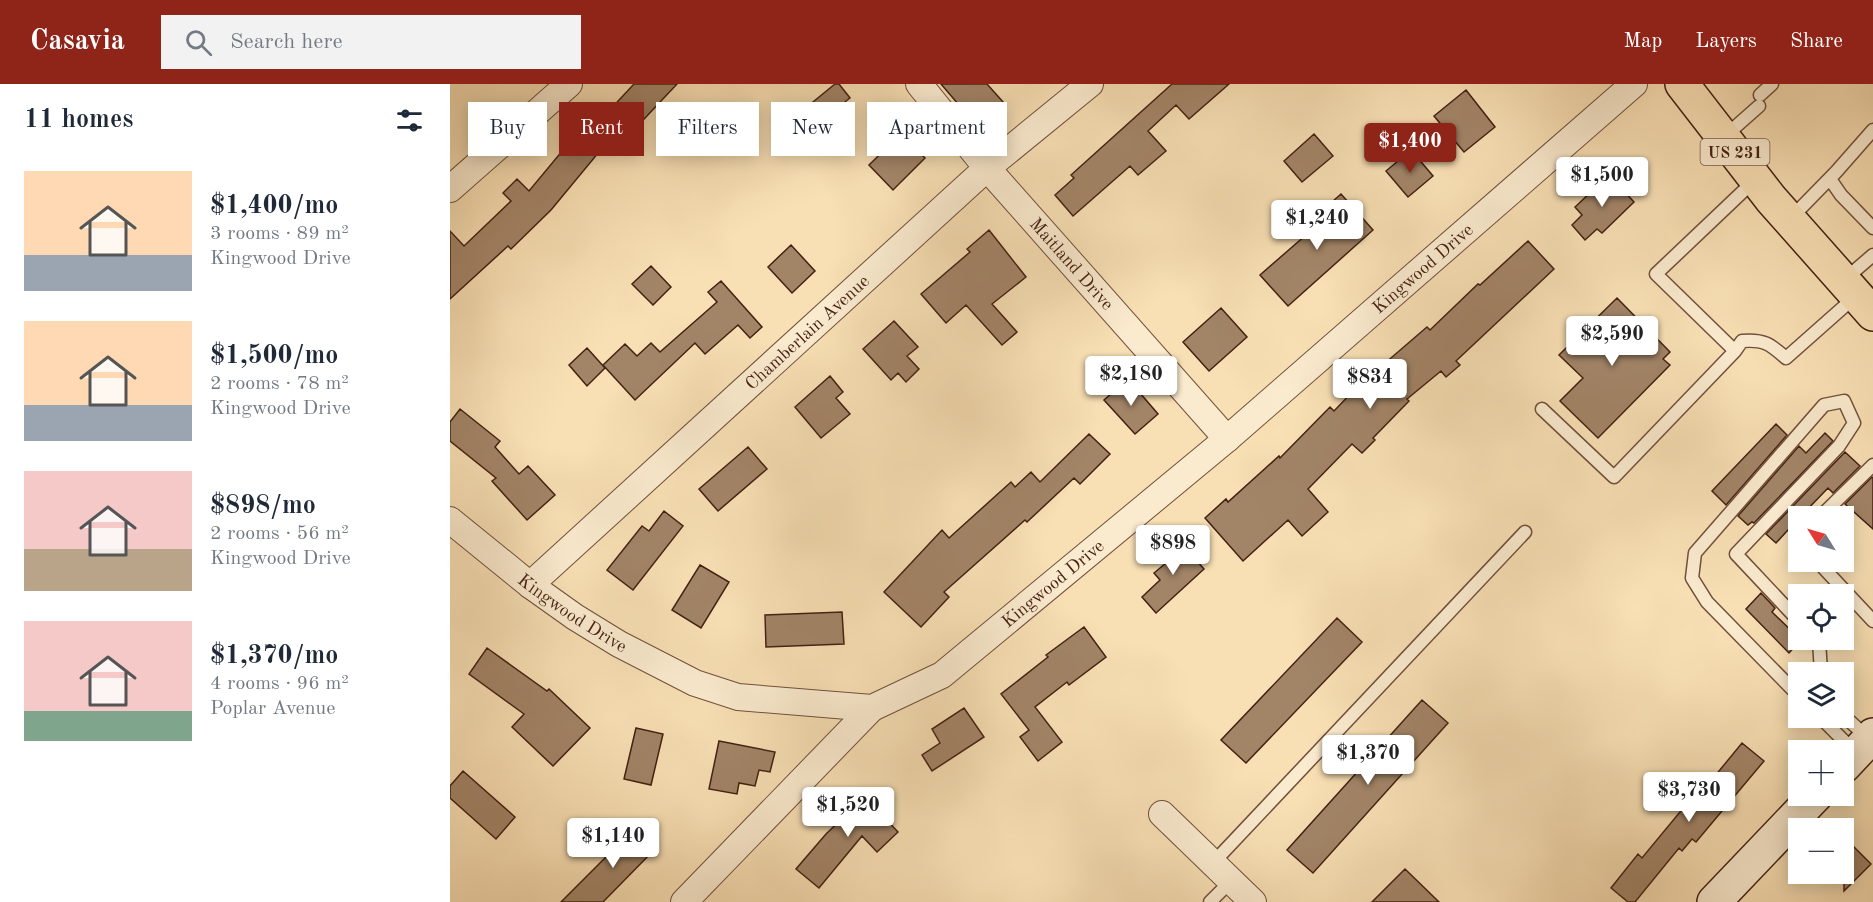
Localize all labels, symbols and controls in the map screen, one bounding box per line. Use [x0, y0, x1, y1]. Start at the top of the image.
search box [161, 15, 581, 69]
icon: search [182, 26, 215, 59]
text: Casavia [30, 28, 125, 56]
text: Search here [230, 31, 343, 53]
text: Map [1623, 31, 1662, 52]
text: Layers [1695, 31, 1757, 52]
text: Share [1790, 31, 1843, 52]
chip: Buy [468, 102, 547, 156]
chip: Rent [559, 102, 644, 156]
chip: Filters [656, 102, 759, 156]
chip: New [771, 102, 855, 156]
chip: Apartment [867, 102, 1007, 156]
icon: filters [393, 104, 426, 137]
text: 11 homes [24, 107, 133, 133]
pin: $1,400 [1361, 123, 1459, 174]
text: $1,400 [1378, 132, 1442, 152]
road number: US 231 [1700, 139, 1770, 165]
pin: $1,500 [1553, 157, 1651, 208]
text: $1,500 [1570, 166, 1634, 186]
text: $1,400/mo [210, 193, 338, 219]
icon: home [72, 195, 144, 267]
pin: $1,240 [1268, 200, 1366, 251]
text: $1,240 [1285, 209, 1349, 229]
street label: Maitland Drive [1026, 215, 1116, 314]
street label: Kingwood Drive [1370, 221, 1477, 318]
text: 3 rooms · 89 m² [210, 224, 349, 244]
text: Kingwood Drive [210, 249, 351, 269]
street label: Chamberlain Avenue [742, 272, 873, 394]
pin: $2,590 [1563, 316, 1661, 367]
text: $2,590 [1580, 325, 1644, 345]
text: $1,500/mo [210, 343, 338, 369]
icon: home [72, 345, 144, 417]
pin: $2,180 [1082, 356, 1180, 407]
pin: $834 [1334, 359, 1406, 410]
text: $2,180 [1099, 365, 1163, 385]
text: $834 [1347, 368, 1393, 388]
text: 2 rooms · 78 m² [210, 374, 349, 394]
text: Kingwood Drive [210, 399, 351, 419]
text: $898/mo [210, 493, 316, 519]
icon: home [72, 495, 144, 567]
north arrow [1788, 506, 1854, 572]
map controls [1788, 506, 1854, 884]
text: 2 rooms · 56 m² [210, 524, 349, 544]
pin: $898 [1137, 525, 1209, 576]
text: $898 [1150, 534, 1196, 554]
street label: Kingwood Drive [999, 537, 1108, 632]
text: Kingwood Drive [210, 549, 351, 569]
street label: Kingwood Drive [514, 571, 629, 656]
button: locate [1788, 584, 1854, 650]
text: $1,370/mo [210, 643, 338, 669]
icon: home [72, 645, 144, 717]
button: layers [1788, 662, 1854, 728]
text: 4 rooms · 96 m² [210, 674, 349, 694]
text: Poplar Avenue [210, 699, 335, 719]
pin: $1,370 [1319, 735, 1417, 786]
button: + [1788, 740, 1854, 806]
text: $1,370 [1336, 744, 1400, 764]
pin: $3,730 [1640, 772, 1738, 823]
text: $3,730 [1657, 781, 1721, 801]
pin: $1,520 [799, 787, 897, 838]
text: $1,520 [816, 796, 880, 816]
pin: $1,140 [564, 818, 662, 869]
button: − [1788, 818, 1854, 884]
text: $1,140 [581, 827, 645, 847]

